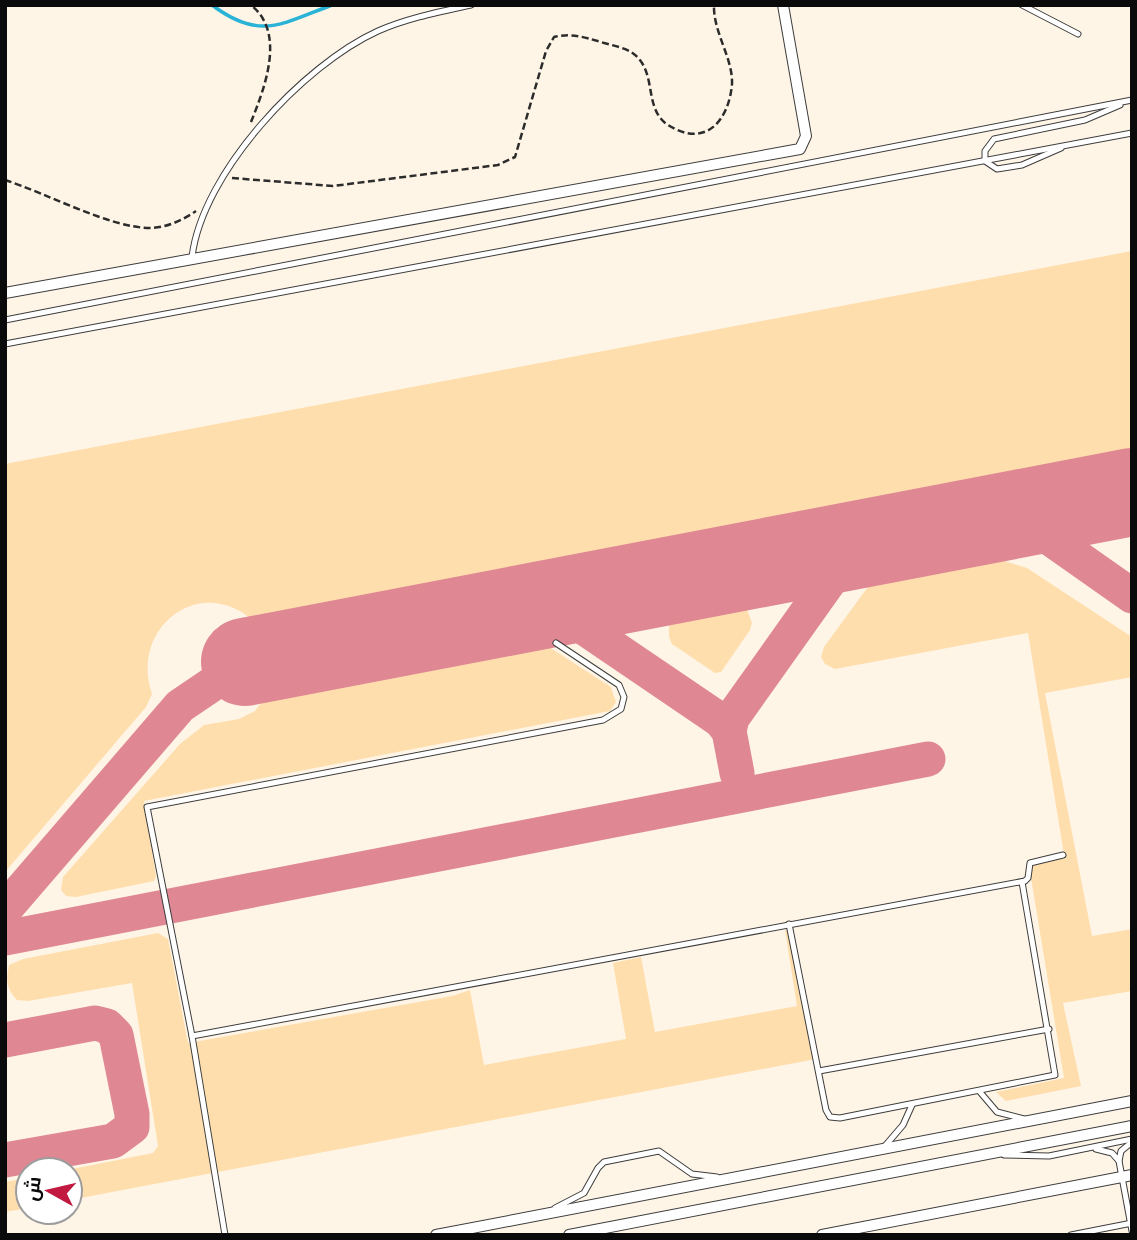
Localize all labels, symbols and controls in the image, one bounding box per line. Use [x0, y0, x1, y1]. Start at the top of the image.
north arrow [14, 1156, 84, 1226]
text: ش [18, 1175, 46, 1202]

